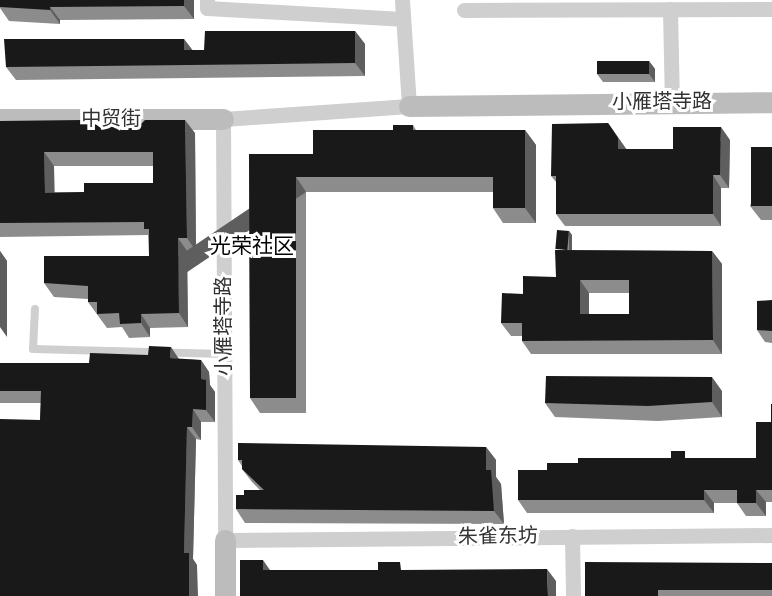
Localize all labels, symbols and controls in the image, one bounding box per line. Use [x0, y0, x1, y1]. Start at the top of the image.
street label: 小雁塔寺路 [612, 90, 712, 114]
street label: 中贸街 [81, 107, 141, 131]
district label: 光荣社区 [210, 234, 294, 260]
street label: 小雁塔寺路 [212, 276, 236, 376]
street label: 朱雀东坊 [458, 524, 538, 550]

